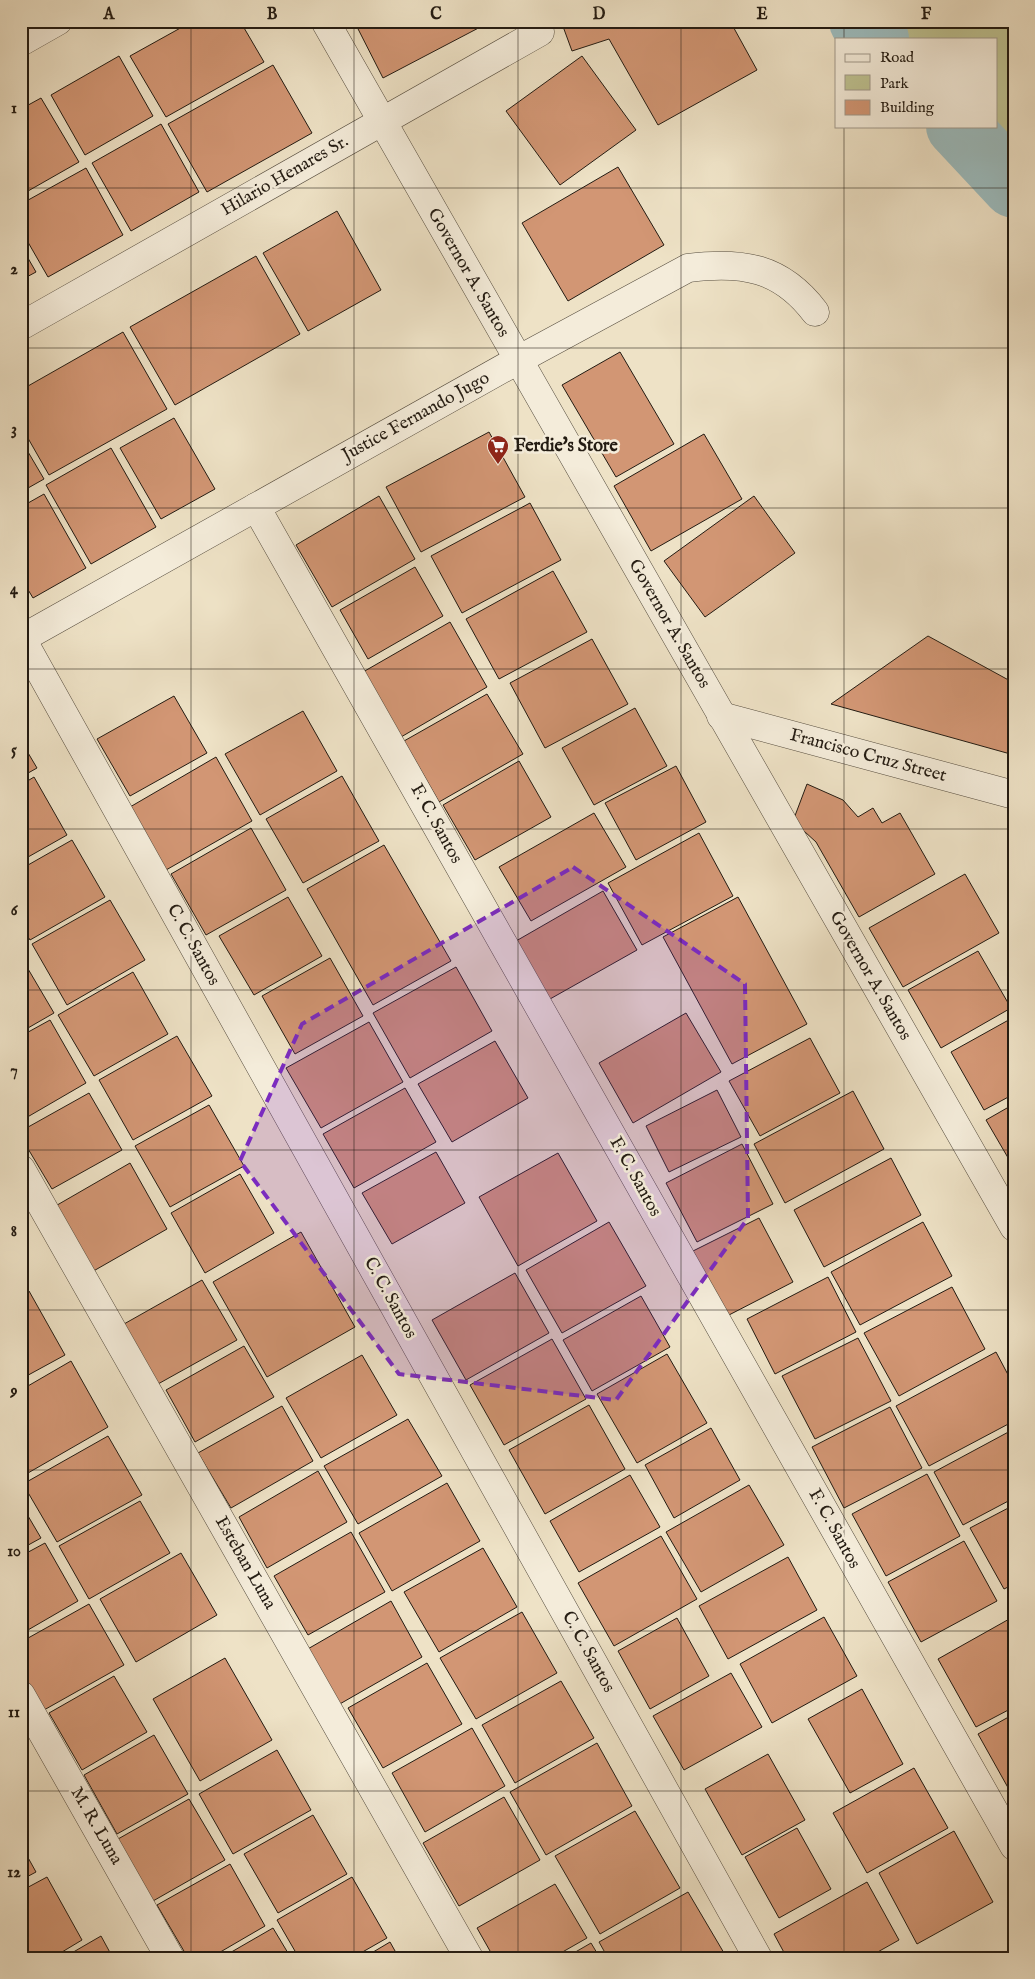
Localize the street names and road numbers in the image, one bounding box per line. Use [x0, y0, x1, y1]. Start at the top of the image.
street label: Hilario Henares Sr. [217, 130, 353, 222]
street label: Governor A. Santos [422, 204, 514, 342]
street label: Justice Fernando Jugo [336, 367, 494, 468]
street label: Governor A. Santos [623, 555, 715, 693]
street label: Francisco Cruz Street [787, 724, 949, 788]
street label: F. C. Santos [405, 780, 467, 868]
street label: C. C. Santos [161, 900, 225, 990]
street label: Governor A. Santos [824, 907, 916, 1045]
street label: F. C. Santos [604, 1133, 666, 1221]
street label: C. C. Santos [358, 1253, 422, 1343]
street label: F. C. Santos [803, 1485, 865, 1573]
street label: Esteban Luna [209, 1512, 281, 1614]
street label: C. C. Santos [556, 1607, 620, 1697]
street label: M. R. Luna [65, 1783, 128, 1869]

